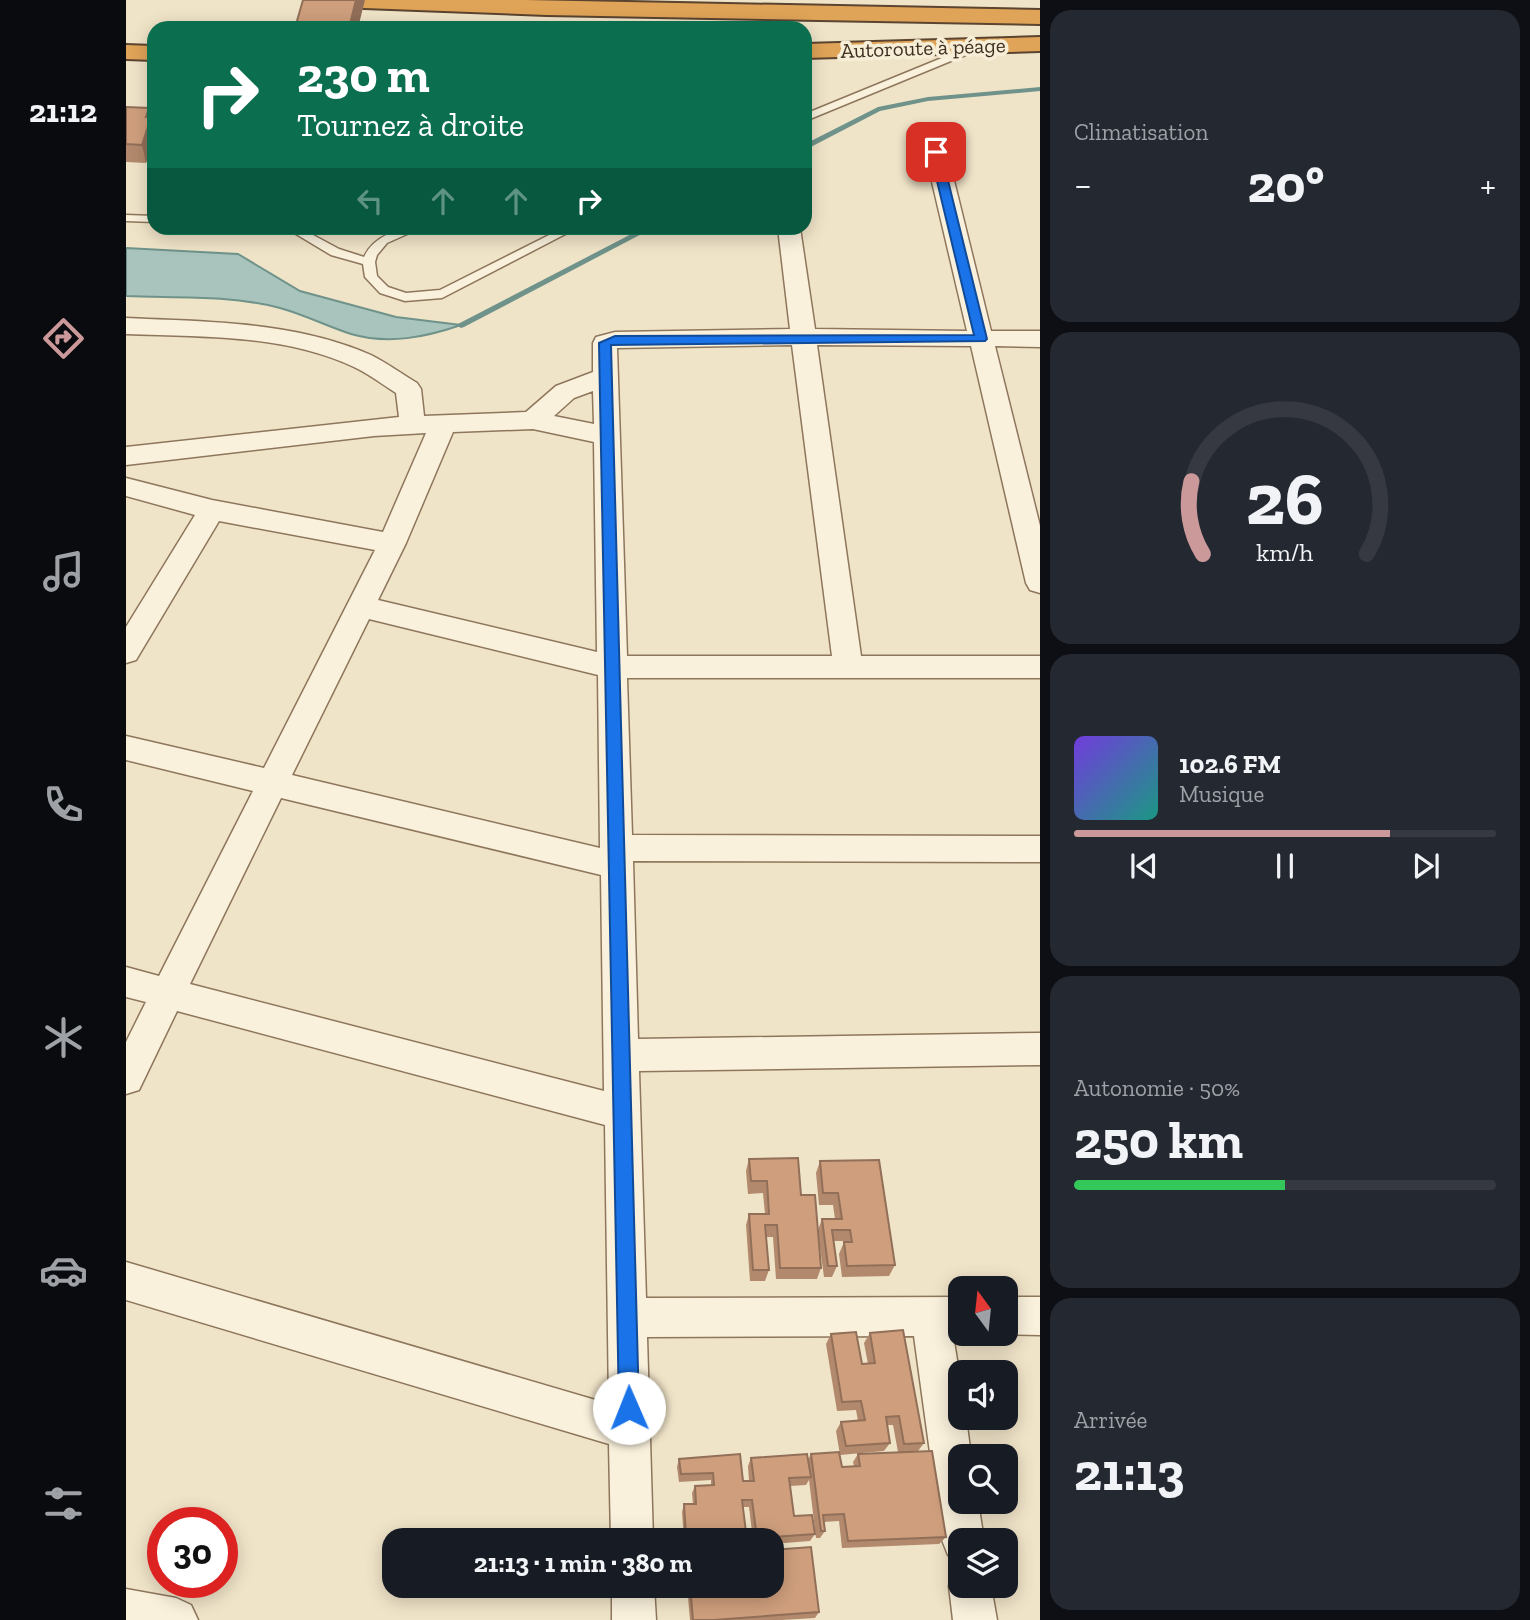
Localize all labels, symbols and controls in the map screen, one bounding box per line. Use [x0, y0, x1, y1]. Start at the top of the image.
street label: Autoroute à péage [840, 32, 1006, 63]
text: 230 m [297, 46, 430, 105]
icon: right [182, 49, 273, 140]
text: 21:12 [29, 92, 97, 130]
text: Tournez à droite [297, 106, 524, 144]
text: Climatisation [1074, 118, 1208, 146]
pin [906, 122, 966, 182]
icon: arrive [917, 133, 955, 171]
text: 20° [1248, 153, 1324, 215]
text: − [1074, 162, 1092, 208]
text: + [1480, 162, 1496, 208]
icon: left [351, 182, 389, 220]
icon: ahead [424, 182, 462, 220]
icon: ahead [497, 182, 535, 220]
icon: right [570, 182, 608, 220]
icon: directions [39, 314, 88, 363]
text: 26 [1246, 455, 1324, 543]
text: km/h [1256, 537, 1314, 567]
icon: music [39, 547, 88, 596]
text: 102.6 FM [1179, 748, 1281, 780]
icon: phone [39, 780, 88, 829]
text: Musique [1179, 780, 1264, 808]
icon: previous [1125, 847, 1163, 885]
icon: pause [1266, 847, 1304, 885]
icon: next [1407, 847, 1445, 885]
icon: climate [39, 1013, 88, 1062]
text: Autonomie · 50% [1074, 1074, 1240, 1102]
text: 250 km [1074, 1109, 1243, 1171]
icon: car [39, 1246, 88, 1295]
north arrow [948, 1276, 1018, 1346]
map controls [948, 1276, 1018, 1598]
button: sound [948, 1360, 1018, 1430]
position arrow [592, 1371, 666, 1445]
text: Arrivée [1074, 1406, 1147, 1434]
text: 21:13 [1074, 1441, 1185, 1503]
button: search [948, 1444, 1018, 1514]
icon: filters [39, 1479, 88, 1528]
speed limit sign: 30 [147, 1507, 238, 1598]
button: layers [948, 1528, 1018, 1598]
text: 21:13 · 1 min · 380 m [474, 1547, 692, 1579]

